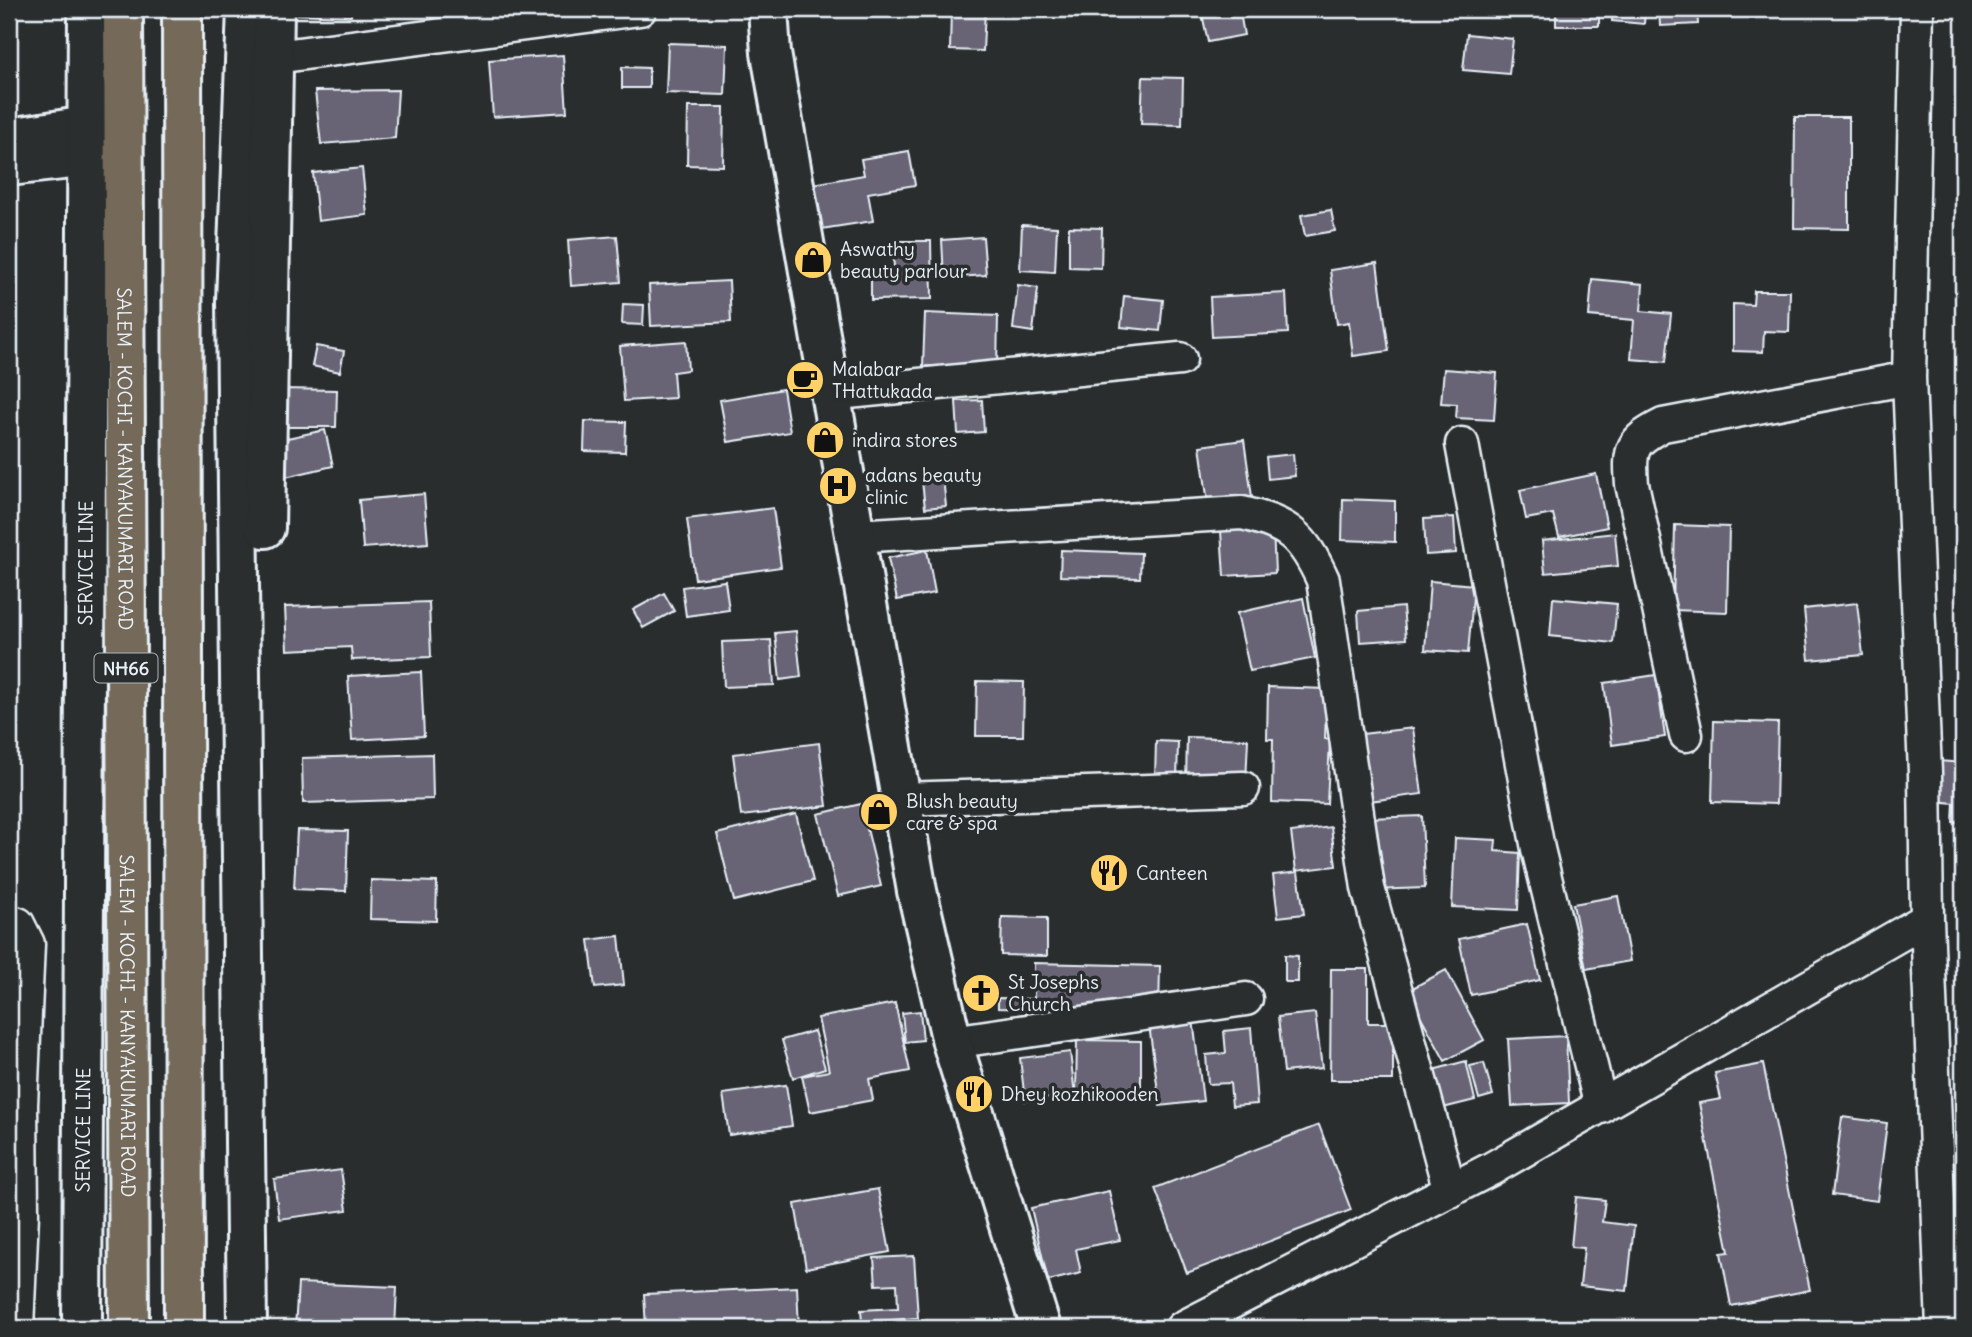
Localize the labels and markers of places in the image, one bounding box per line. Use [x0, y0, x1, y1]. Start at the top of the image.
place label: Aswathy beauty parlour [840, 237, 968, 283]
shop icon: Aswathy beauty parlour [792, 239, 834, 281]
place label: Malabar THattukada [832, 357, 933, 403]
cafe icon: Malabar THattukada [784, 359, 826, 401]
shop icon: indira stores [804, 419, 846, 461]
place label: indira stores [852, 428, 957, 452]
place label: adans beauty clinic [865, 463, 982, 509]
hospital icon: adans beauty clinic [817, 465, 859, 507]
place label: Blush beauty care & spa [906, 789, 1018, 835]
shop icon: Blush beauty care & spa [858, 791, 900, 833]
restaurant icon: Canteen [1088, 852, 1130, 894]
place label: Canteen [1136, 861, 1208, 885]
place label: St Josephs Church [1008, 970, 1099, 1016]
church icon: St Josephs Church [960, 972, 1002, 1014]
restaurant icon: Dhey kozhikooden [953, 1073, 995, 1115]
place label: Dhey kozhikooden [1001, 1082, 1159, 1106]

